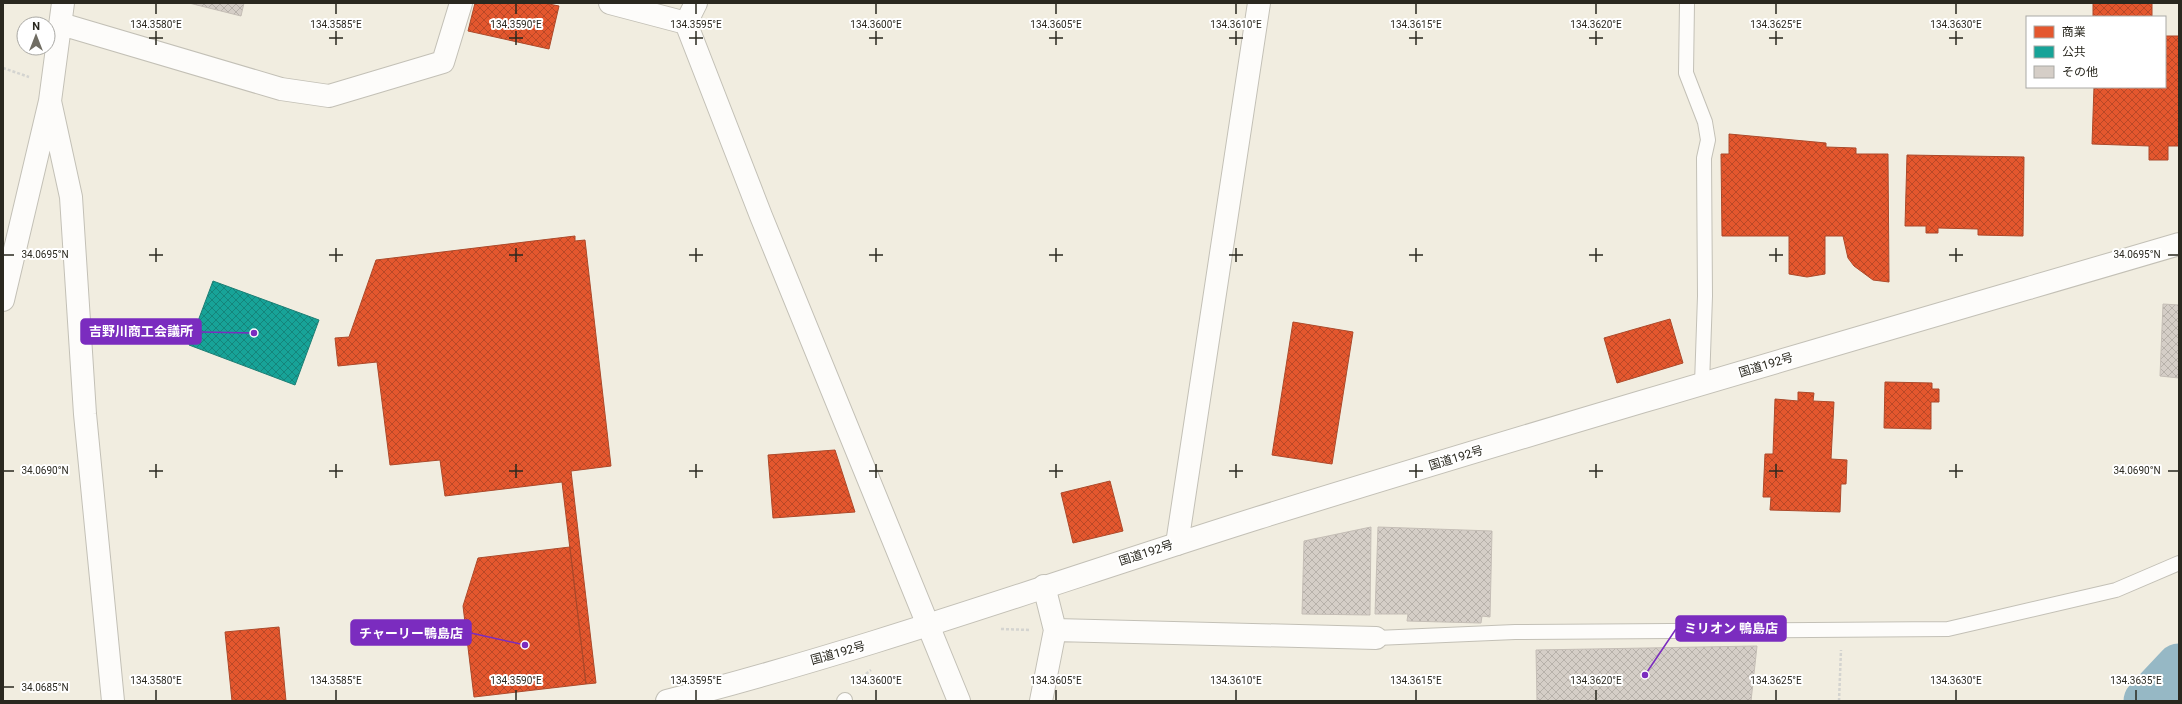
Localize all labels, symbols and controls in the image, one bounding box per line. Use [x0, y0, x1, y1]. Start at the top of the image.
north arrow [16, 16, 56, 56]
legend [2026, 16, 2166, 88]
text: 134.3580°E [130, 19, 182, 30]
text: 134.3585°E [310, 19, 362, 30]
text: 134.3590°E [490, 19, 542, 30]
text: 134.3595°E [670, 19, 722, 30]
text: 134.3600°E [850, 19, 902, 30]
text: 134.3605°E [1030, 19, 1082, 30]
text: 134.3610°E [1210, 19, 1262, 30]
text: 134.3615°E [1390, 19, 1442, 30]
text: 134.3620°E [1570, 19, 1622, 30]
text: 134.3625°E [1750, 19, 1802, 30]
text: 134.3630°E [1930, 19, 1982, 30]
text: N [32, 20, 40, 33]
text: 商業 [2062, 25, 2086, 39]
text: 公共 [2062, 45, 2086, 59]
text: その他 [2062, 65, 2098, 79]
text: 34.0695°N [21, 249, 69, 260]
text: 34.0695°N [2113, 249, 2161, 260]
callout: 吉野川商工会議所 [81, 319, 201, 344]
text: 吉野川商工会議所 [89, 324, 193, 339]
street label: 国道192号 [1737, 350, 1795, 380]
street label: 国道192号 [1427, 443, 1485, 473]
text: 34.0690°N [21, 465, 69, 476]
text: 34.0690°N [2113, 465, 2161, 476]
street label: 国道192号 [1117, 538, 1175, 568]
callout: ミリオン 鴨島店 [1676, 616, 1786, 641]
callout: チャーリー鴨島店 [351, 620, 471, 645]
text: ミリオン 鴨島店 [1684, 621, 1778, 636]
text: チャーリー鴨島店 [359, 626, 463, 641]
street label: 国道192号 [809, 639, 867, 667]
text: 134.3580°E [130, 675, 182, 686]
text: 134.3585°E [310, 675, 362, 686]
text: 134.3590°E [490, 675, 542, 686]
text: 134.3595°E [670, 675, 722, 686]
text: 134.3600°E [850, 675, 902, 686]
text: 134.3605°E [1030, 675, 1082, 686]
text: 134.3610°E [1210, 675, 1262, 686]
text: 134.3615°E [1390, 675, 1442, 686]
text: 134.3620°E [1570, 675, 1622, 686]
text: 134.3625°E [1750, 675, 1802, 686]
text: 134.3630°E [1930, 675, 1982, 686]
text: 134.3635°E [2110, 675, 2162, 686]
text: 34.0685°N [21, 682, 69, 693]

